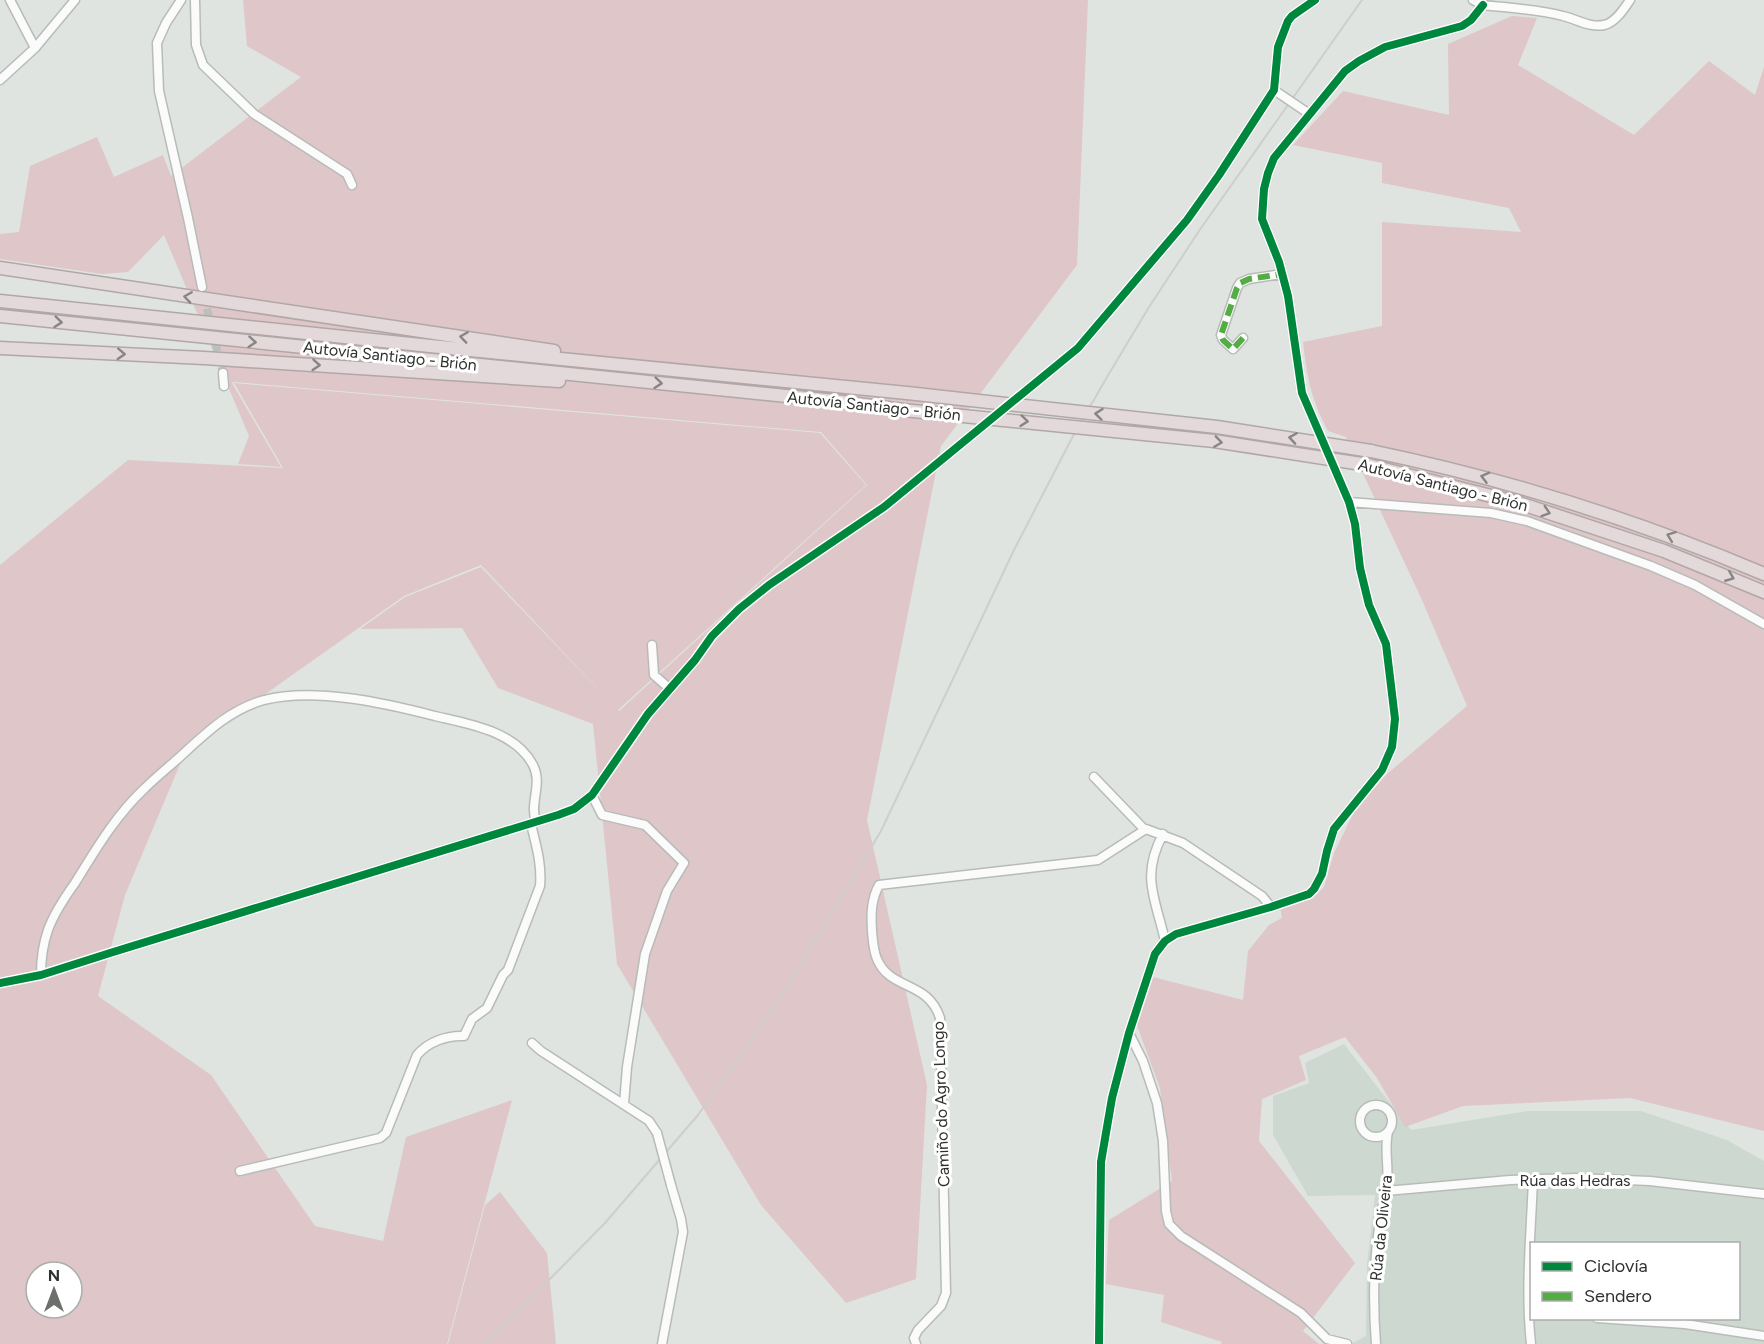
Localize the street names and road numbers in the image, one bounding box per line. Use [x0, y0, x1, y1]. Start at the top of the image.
street label: Autovía Santiago - Brión [302, 337, 478, 375]
street label: Autovía Santiago - Brión [786, 387, 962, 425]
street label: Autovía Santiago - Brión [1356, 455, 1530, 515]
street label: Camiño do Agro Longo [929, 1021, 953, 1187]
street label: Rúa das Hedras [1519, 1171, 1631, 1190]
street label: Rúa da Oliveira [1366, 1174, 1396, 1282]

